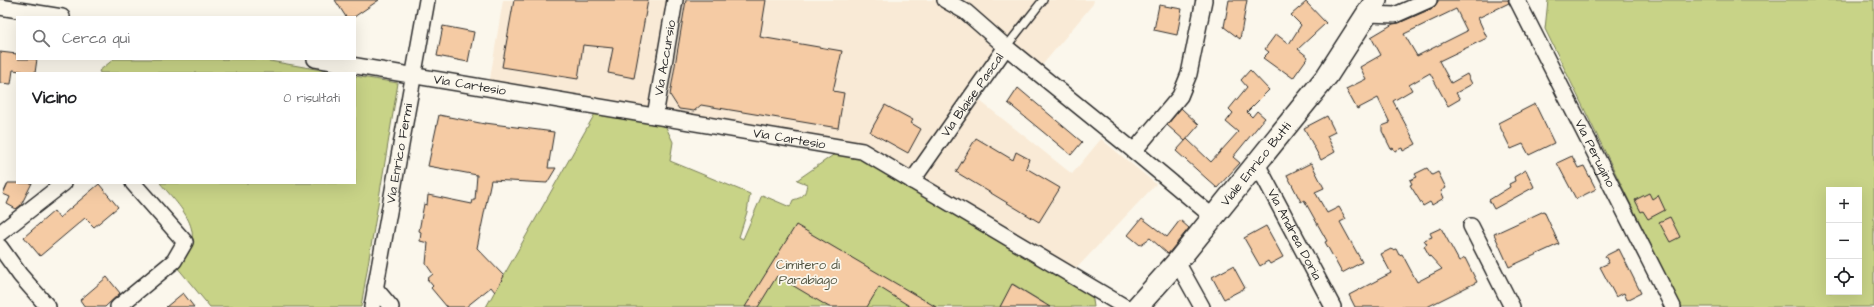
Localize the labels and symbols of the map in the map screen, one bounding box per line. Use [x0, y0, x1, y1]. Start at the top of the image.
street label: Via Accursio [650, 18, 680, 97]
street label: Via Blaise Pascal [937, 49, 1008, 141]
street label: Via Cartesio [432, 70, 508, 100]
street label: Via Enrico Fermi [382, 102, 417, 205]
street label: Via Perugino [1570, 116, 1620, 191]
street label: Viale Enrico Butti [1216, 118, 1295, 210]
street label: Via Cartesio [752, 124, 828, 154]
street label: Via Andrea Doria [1263, 186, 1326, 284]
park label: Cimitero di Parabiago [776, 256, 840, 290]

